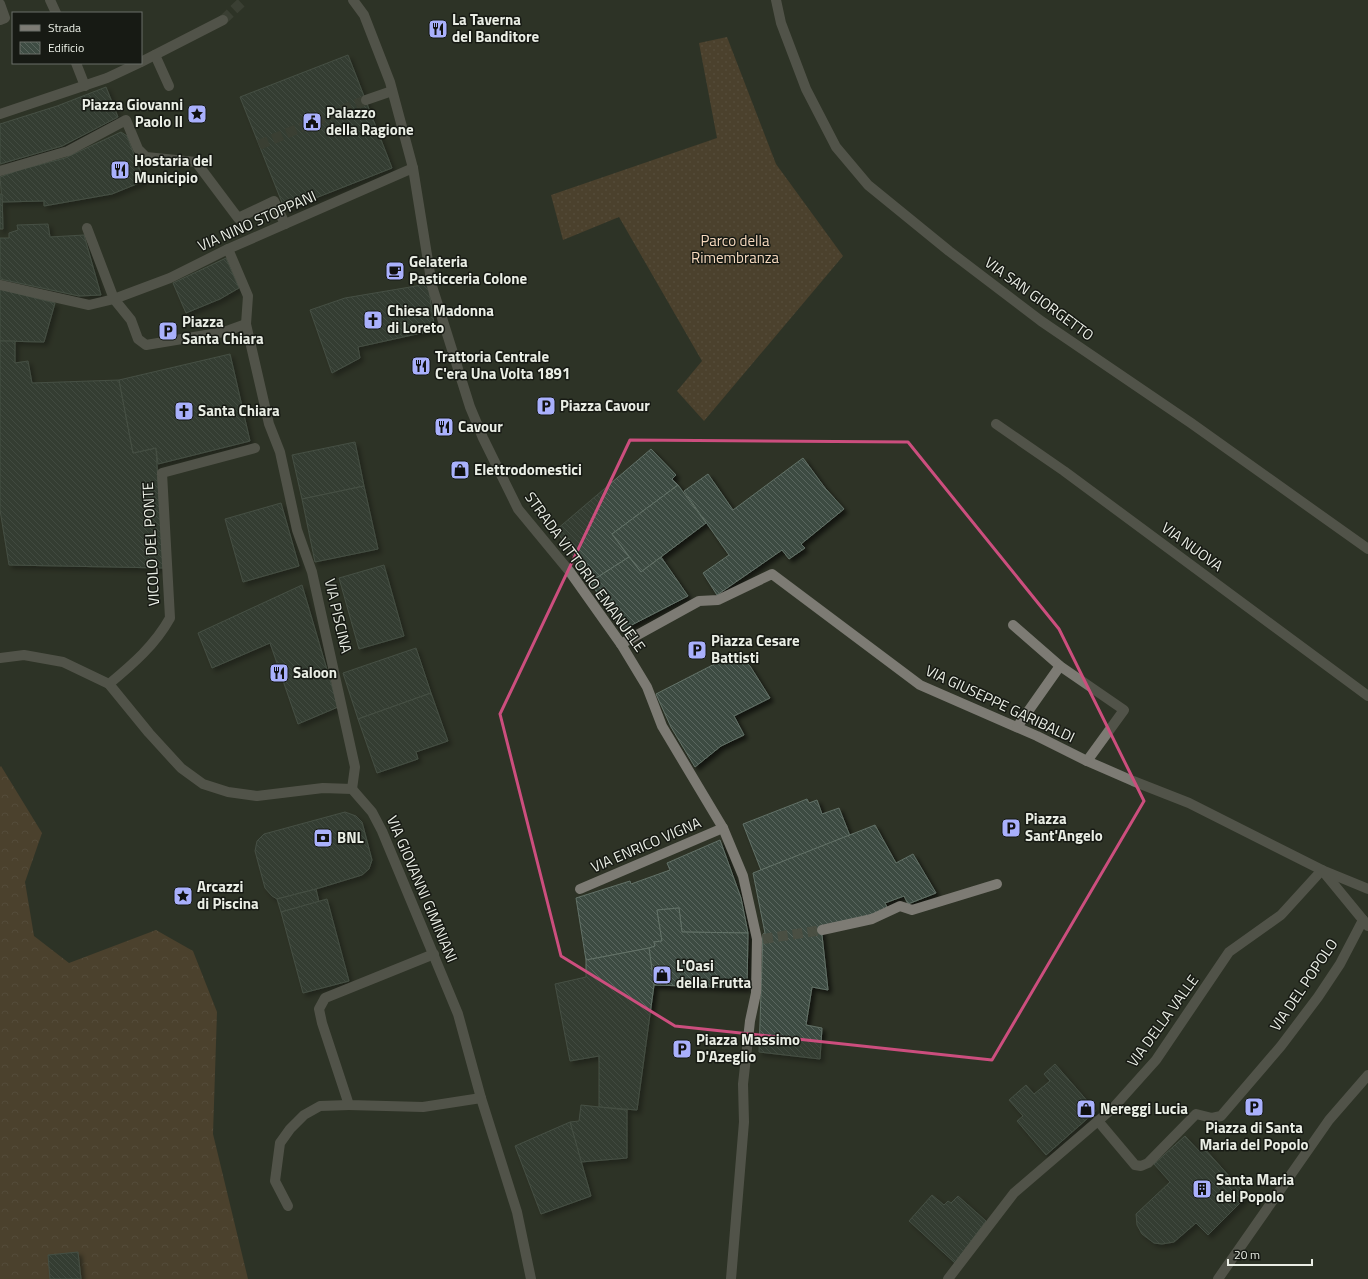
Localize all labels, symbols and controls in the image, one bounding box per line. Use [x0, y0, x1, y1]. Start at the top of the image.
place label: La Taverna del Banditore [452, 8, 539, 48]
legend [12, 12, 142, 64]
text: Strada [48, 18, 81, 37]
restaurant icon: La Taverna del Banditore [427, 18, 449, 40]
text: Edificio [48, 38, 84, 57]
place label: Piazza Giovanni Paolo II [82, 93, 183, 133]
place label: Palazzo della Ragione [326, 101, 414, 141]
place icon: Piazza Giovanni Paolo II [186, 103, 208, 125]
public building icon: Palazzo della Ragione [301, 111, 323, 133]
place label: Hostaria del Municipio [134, 149, 213, 189]
restaurant icon: Hostaria del Municipio [109, 159, 131, 181]
street label: VIA NINO STOPPANI [194, 184, 320, 257]
park label: Parco della Rimembranza [691, 229, 780, 269]
place label: Gelateria Pasticceria Colone [409, 250, 527, 290]
street label: VIA SAN GIORGETTO [980, 251, 1099, 346]
cafe icon: Gelateria Pasticceria Colone [384, 260, 406, 282]
place label: Chiesa Madonna di Loreto [387, 299, 494, 339]
church icon: Chiesa Madonna di Loreto [362, 309, 384, 331]
place label: Piazza Santa Chiara [182, 310, 264, 350]
parking icon: Piazza Santa Chiara [157, 320, 179, 342]
place label: Trattoria Centrale C'era Una Volta 1891 [435, 345, 570, 385]
restaurant icon: Trattoria Centrale C'era Una Volta 1891 [410, 355, 432, 377]
place label: Piazza Cavour [560, 394, 650, 417]
parking icon: Piazza Cavour [535, 395, 557, 417]
place label: Santa Chiara [198, 399, 280, 422]
church icon: Santa Chiara [173, 400, 195, 422]
place label: Cavour [458, 415, 503, 438]
restaurant icon: Cavour [433, 416, 455, 438]
place label: Elettrodomestici [474, 458, 582, 481]
shop icon: Elettrodomestici [449, 459, 471, 481]
street label: VICOLO DEL PONTE [136, 482, 165, 607]
street label: STRADA VITTORIO EMANUELE [519, 487, 651, 657]
street label: VIA NUOVA [1157, 516, 1228, 577]
street label: VIA PISCINA [319, 576, 358, 656]
place label: Piazza Cesare Battisti [711, 629, 800, 669]
parking icon: Piazza Cesare Battisti [686, 639, 708, 661]
street label: VIA GIUSEPPE GARIBALDI [922, 659, 1079, 748]
place label: Saloon [293, 661, 337, 684]
restaurant icon: Saloon [268, 662, 290, 684]
place label: Piazza Sant'Angelo [1025, 807, 1103, 847]
street label: VIA ENRICO VIGNA [587, 811, 705, 878]
street label: VIA GIOVANNI GIMINIANI [381, 812, 464, 966]
parking icon: Piazza Sant'Angelo [1000, 817, 1022, 839]
place label: BNL [337, 826, 364, 849]
bank icon: BNL [312, 827, 334, 849]
place label: Arcazzi di Piscina [197, 875, 259, 915]
place icon: Arcazzi di Piscina [172, 885, 194, 907]
street label: VIA DEL POPOLO [1264, 934, 1343, 1036]
place label: L'Oasi della Frutta [676, 954, 751, 994]
shop icon: L'Oasi della Frutta [651, 964, 673, 986]
street label: VIA DELLA VALLE [1121, 970, 1204, 1072]
place label: Piazza Massimo D'Azeglio [696, 1028, 800, 1068]
parking icon: Piazza Massimo D'Azeglio [671, 1038, 693, 1060]
parking icon: Piazza di Santa Maria del Popolo [1243, 1096, 1265, 1118]
place label: Nereggi Lucia [1100, 1097, 1188, 1120]
shop icon: Nereggi Lucia [1075, 1098, 1097, 1120]
place label: Piazza di Santa Maria del Popolo [1199, 1116, 1309, 1156]
place label: Santa Maria del Popolo [1216, 1168, 1295, 1208]
building icon: Santa Maria del Popolo [1191, 1178, 1213, 1200]
scale bar [1228, 1241, 1312, 1267]
text: 20 m [1234, 1245, 1260, 1264]

